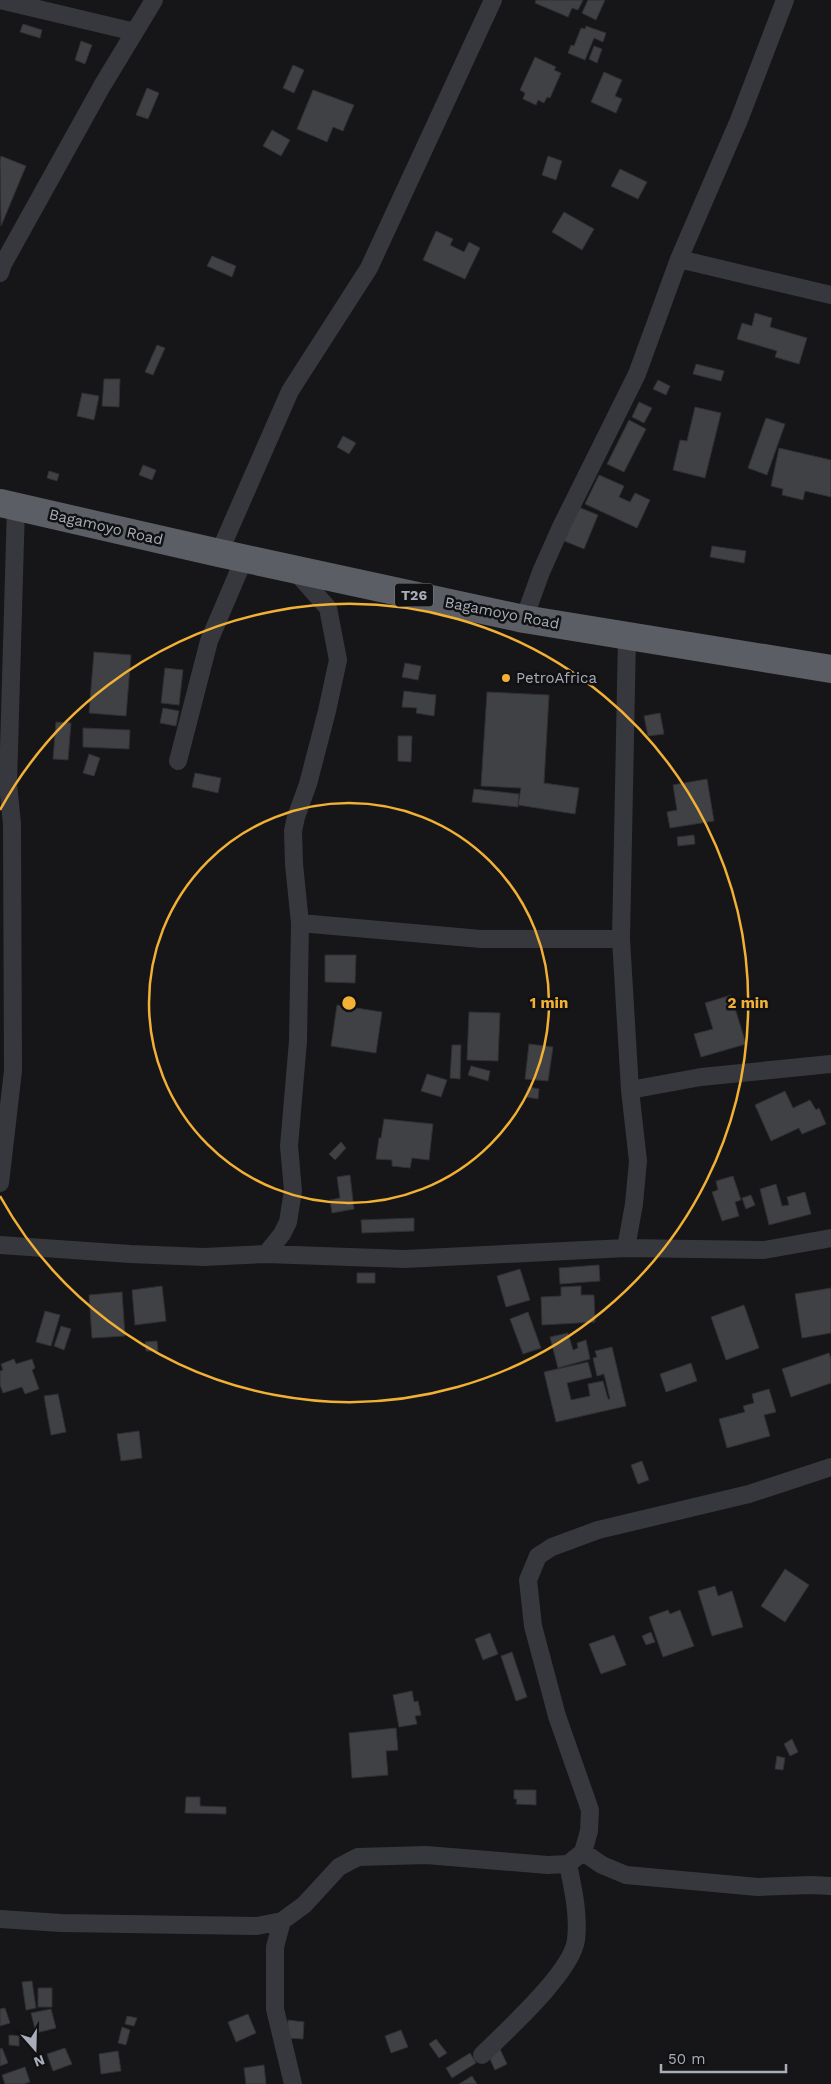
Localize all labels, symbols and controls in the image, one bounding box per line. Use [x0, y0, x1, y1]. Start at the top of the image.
street label: Bagamoyo Road [47, 505, 165, 549]
road number: T26 [395, 584, 433, 606]
street label: Bagamoyo Road [443, 593, 561, 633]
place label: PetroAfrica [516, 669, 597, 687]
marker: PetroAfrica [500, 672, 512, 684]
centre of rings [340, 994, 358, 1012]
text: 1 min [530, 994, 568, 1012]
text: 2 min [727, 994, 769, 1012]
north arrow [10, 2024, 60, 2074]
scale bar [661, 2042, 786, 2074]
text: 50 m [668, 2050, 705, 2068]
text: N [32, 2052, 47, 2071]

